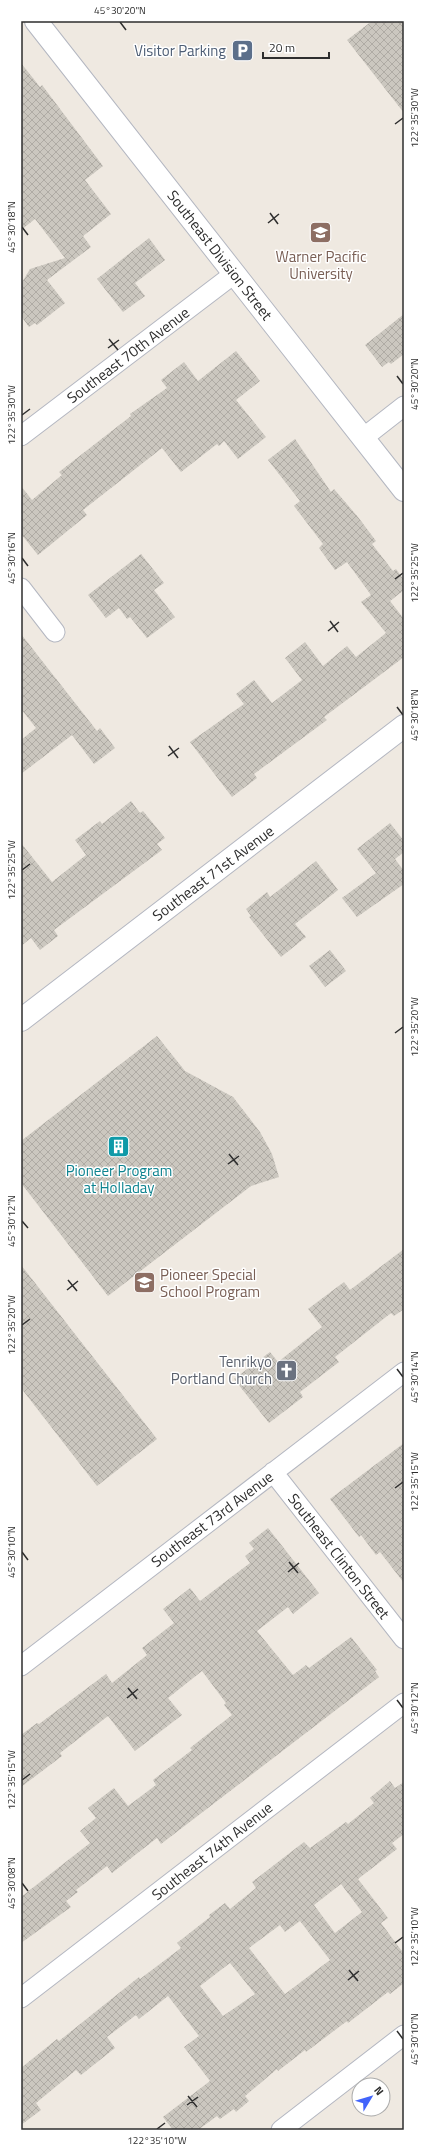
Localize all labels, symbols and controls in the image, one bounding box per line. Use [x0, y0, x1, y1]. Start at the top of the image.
text: 45°30'20"N [94, 3, 146, 18]
scale bar [263, 34, 329, 60]
parking icon: Visitor Parking [229, 37, 255, 63]
text: 20 m [269, 38, 295, 57]
place label: Visitor Parking [134, 39, 226, 62]
text: 122°35'30"W [407, 88, 422, 148]
street label: Southeast Division Street [162, 185, 279, 326]
text: 45°30'18"N [4, 201, 19, 253]
school or university icon: Warner Pacific University [308, 220, 334, 246]
place label: Warner Pacific University [276, 245, 366, 285]
street label: Southeast 70th Avenue [62, 301, 194, 409]
text: 45°30'20"N [407, 358, 422, 410]
text: 122°35'30"W [4, 385, 19, 445]
text: 45°30'16"N [4, 532, 19, 584]
text: 122°35'25"W [407, 543, 422, 603]
text: 45°30'18"N [407, 689, 422, 741]
street label: Southeast 71st Avenue [147, 820, 279, 926]
text: 122°35'25"W [4, 840, 19, 900]
text: 122°35'20"W [407, 997, 422, 1057]
building icon: Pioneer Program at Holladay [106, 1134, 132, 1160]
place label: Pioneer Program at Holladay [66, 1159, 172, 1199]
text: 45°30'12"N [4, 1195, 19, 1247]
place label: Pioneer Special School Program [160, 1263, 260, 1303]
school or university icon: Pioneer Special School Program [131, 1270, 157, 1296]
text: 122°35'20"W [4, 1295, 19, 1355]
place label: Tenrikyo Portland Church [171, 1350, 272, 1390]
text: 45°30'14"N [407, 1351, 422, 1403]
church icon: Tenrikyo Portland Church [274, 1357, 300, 1383]
text: 122°35'15"W [407, 1452, 422, 1512]
street label: Southeast 73rd Avenue [146, 1465, 278, 1573]
street label: Southeast Clinton Street [282, 1488, 396, 1624]
text: 45°30'10"N [4, 1526, 19, 1578]
text: 45°30'12"N [407, 1682, 422, 1734]
text: 122°35'15"W [4, 1750, 19, 1810]
street label: Southeast 74th Avenue [146, 1796, 278, 1906]
text: 45°30'08"N [4, 1857, 19, 1909]
text: 122°35'10"W [407, 1907, 422, 1967]
text: 45°30'10"N [407, 2013, 422, 2065]
north arrow [351, 2077, 391, 2117]
text: N [370, 2083, 388, 2099]
text: 122°35'10"W [127, 2133, 187, 2148]

